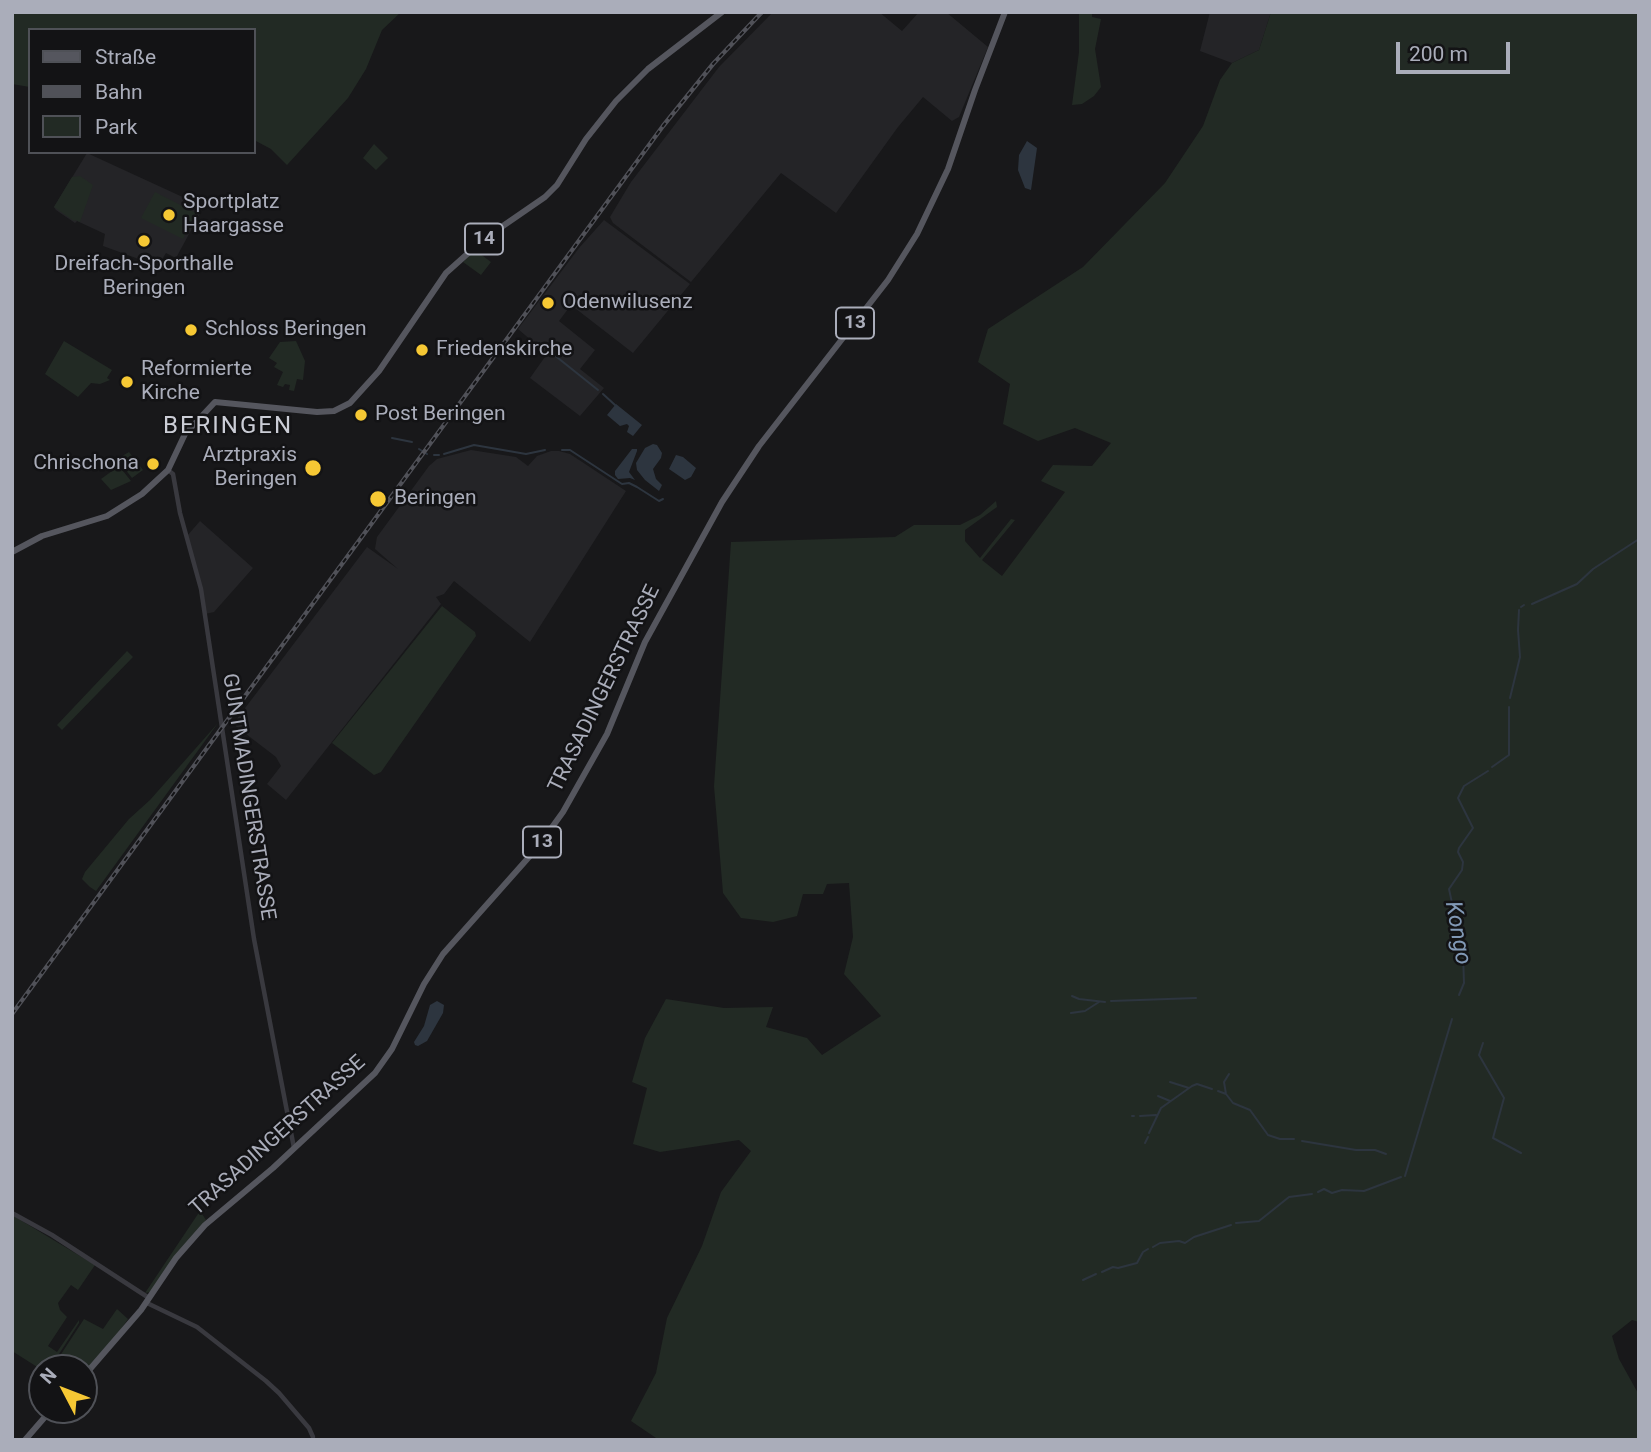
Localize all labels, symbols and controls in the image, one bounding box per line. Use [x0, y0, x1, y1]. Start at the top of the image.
legend [28, 28, 256, 154]
scale bar [1399, 28, 1513, 72]
text: 200 m [1409, 42, 1468, 66]
text: Straße [95, 45, 156, 69]
text: Bahn [95, 80, 143, 104]
text: Park [95, 115, 137, 139]
place label: Sportplatz Haargasse [183, 190, 284, 240]
marker: Sportplatz Haargasse [161, 207, 177, 223]
road number: 14 [465, 224, 503, 255]
marker: Dreifach-Sporthalle Beringen [136, 233, 152, 249]
place label: Dreifach-Sporthalle Beringen [54, 252, 234, 302]
place label: Odenwilusenz [562, 290, 693, 316]
marker: Odenwilusenz [540, 295, 556, 311]
road number: 13 [836, 308, 874, 338]
place label: Schloss Beringen [205, 317, 367, 343]
marker: Schloss Beringen [183, 322, 199, 338]
place label: Friedenskirche [436, 337, 572, 363]
marker: Friedenskirche [414, 342, 430, 358]
place label: Reformierte Kirche [141, 357, 252, 407]
marker: Reformierte Kirche [119, 374, 135, 390]
place label: Post Beringen [375, 402, 506, 428]
marker: Post Beringen [353, 407, 369, 423]
district label: BERINGEN [164, 413, 292, 441]
place label: Arztpraxis Beringen [203, 443, 297, 493]
place label: Chrischona [33, 451, 139, 477]
marker: Chrischona [145, 456, 161, 472]
marker: Arztpraxis Beringen [303, 458, 323, 478]
place label: Beringen [394, 486, 477, 512]
marker: Beringen [368, 489, 388, 509]
street label: TRASADINGERSTRASSE [544, 581, 666, 797]
street label: GUNTMADINGERSTRASSE [216, 672, 280, 922]
road number: 13 [523, 827, 561, 858]
water label: Kongo [1438, 899, 1476, 967]
street label: TRASADINGERSTRASSE [185, 1051, 371, 1221]
north arrow [28, 1354, 98, 1424]
text: N [35, 1363, 62, 1389]

